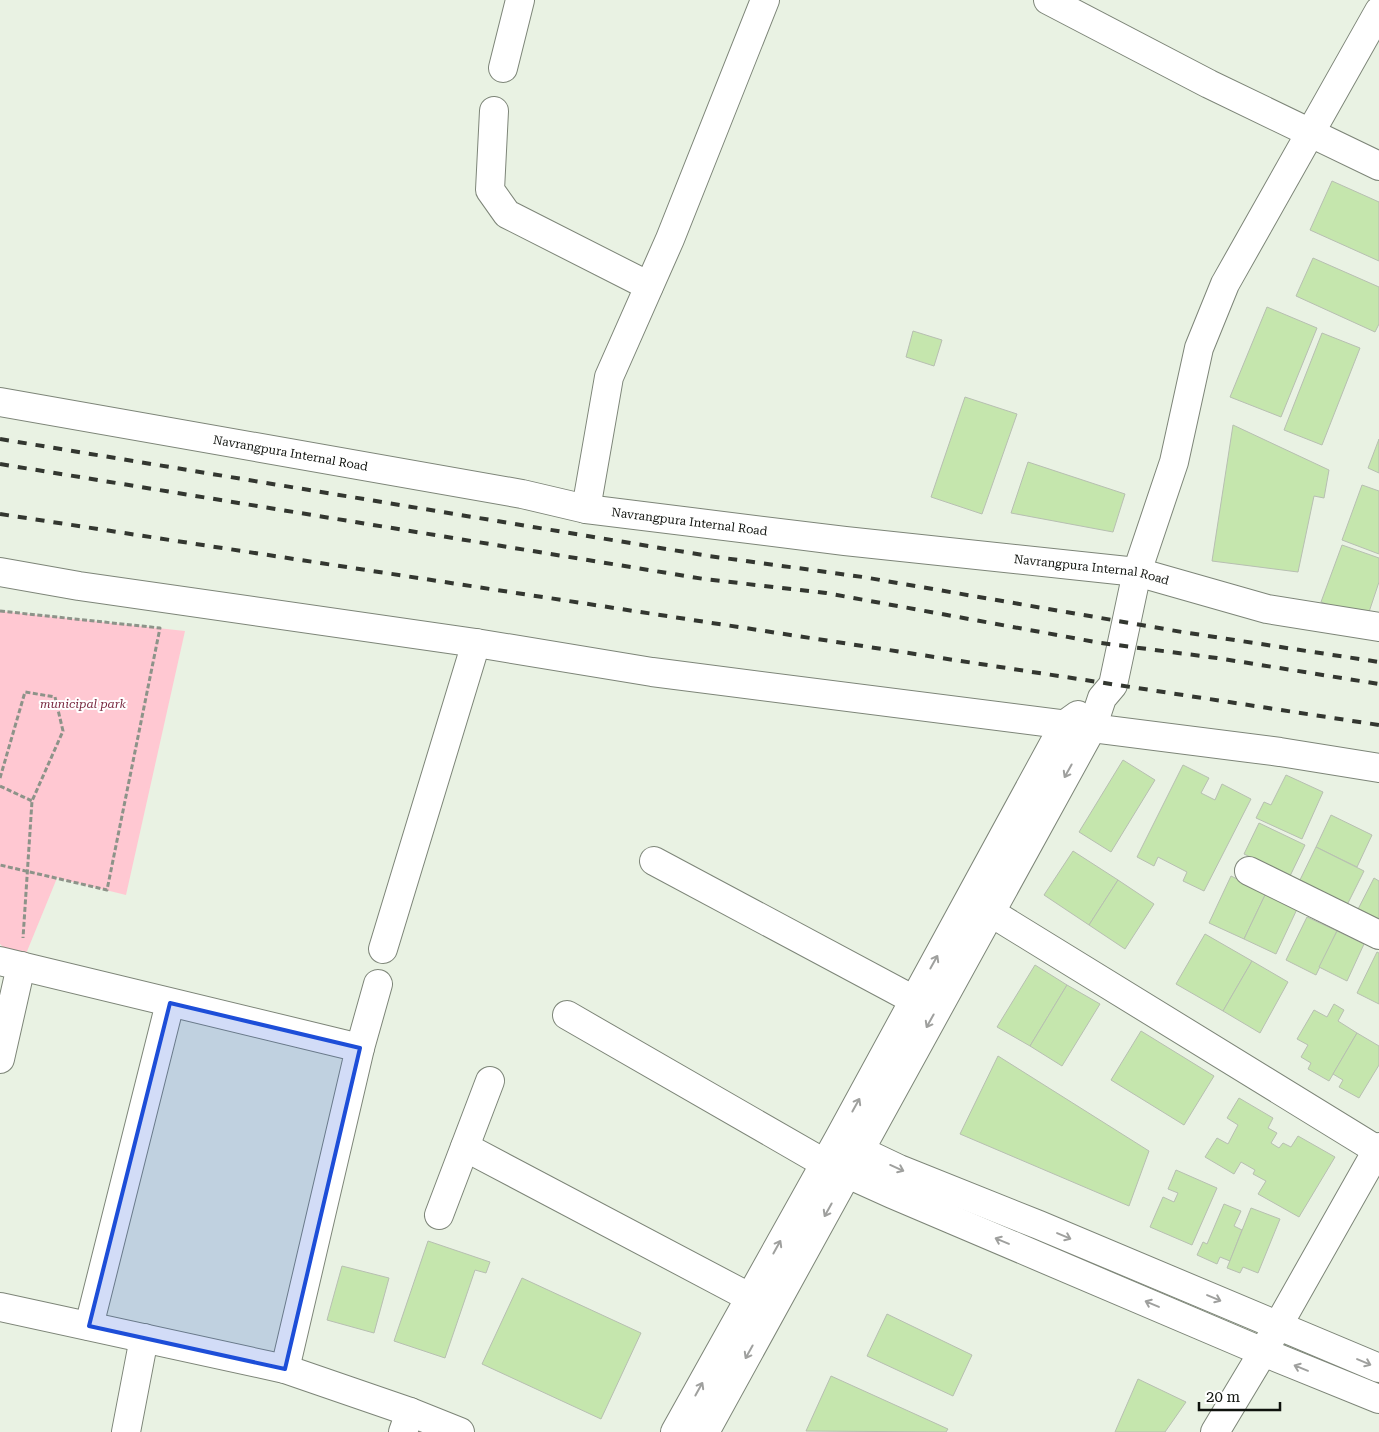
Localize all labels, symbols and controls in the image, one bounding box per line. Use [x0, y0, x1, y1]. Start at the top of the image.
street label: Navrangpura Internal Road [212, 433, 369, 474]
street label: Navrangpura Internal Road [611, 505, 768, 538]
street label: Navrangpura Internal Road [1013, 552, 1171, 588]
park label: municipal park [40, 697, 127, 711]
one-way arrow [1063, 763, 1072, 778]
one-way arrow [929, 955, 939, 970]
one-way arrow [925, 1013, 935, 1028]
one-way arrow [852, 1098, 861, 1113]
one-way arrow [889, 1163, 904, 1173]
one-way arrow [822, 1202, 832, 1216]
one-way arrow [1056, 1231, 1071, 1241]
one-way arrow [995, 1235, 1010, 1245]
one-way arrow [773, 1240, 782, 1255]
one-way arrow [1206, 1294, 1221, 1304]
one-way arrow [1145, 1299, 1160, 1309]
one-way arrow [744, 1344, 754, 1359]
one-way arrow [1356, 1357, 1371, 1367]
one-way arrow [1294, 1362, 1309, 1371]
scale bar [1199, 1380, 1280, 1412]
one-way arrow [694, 1383, 704, 1397]
text: 20 m [1206, 1388, 1241, 1406]

